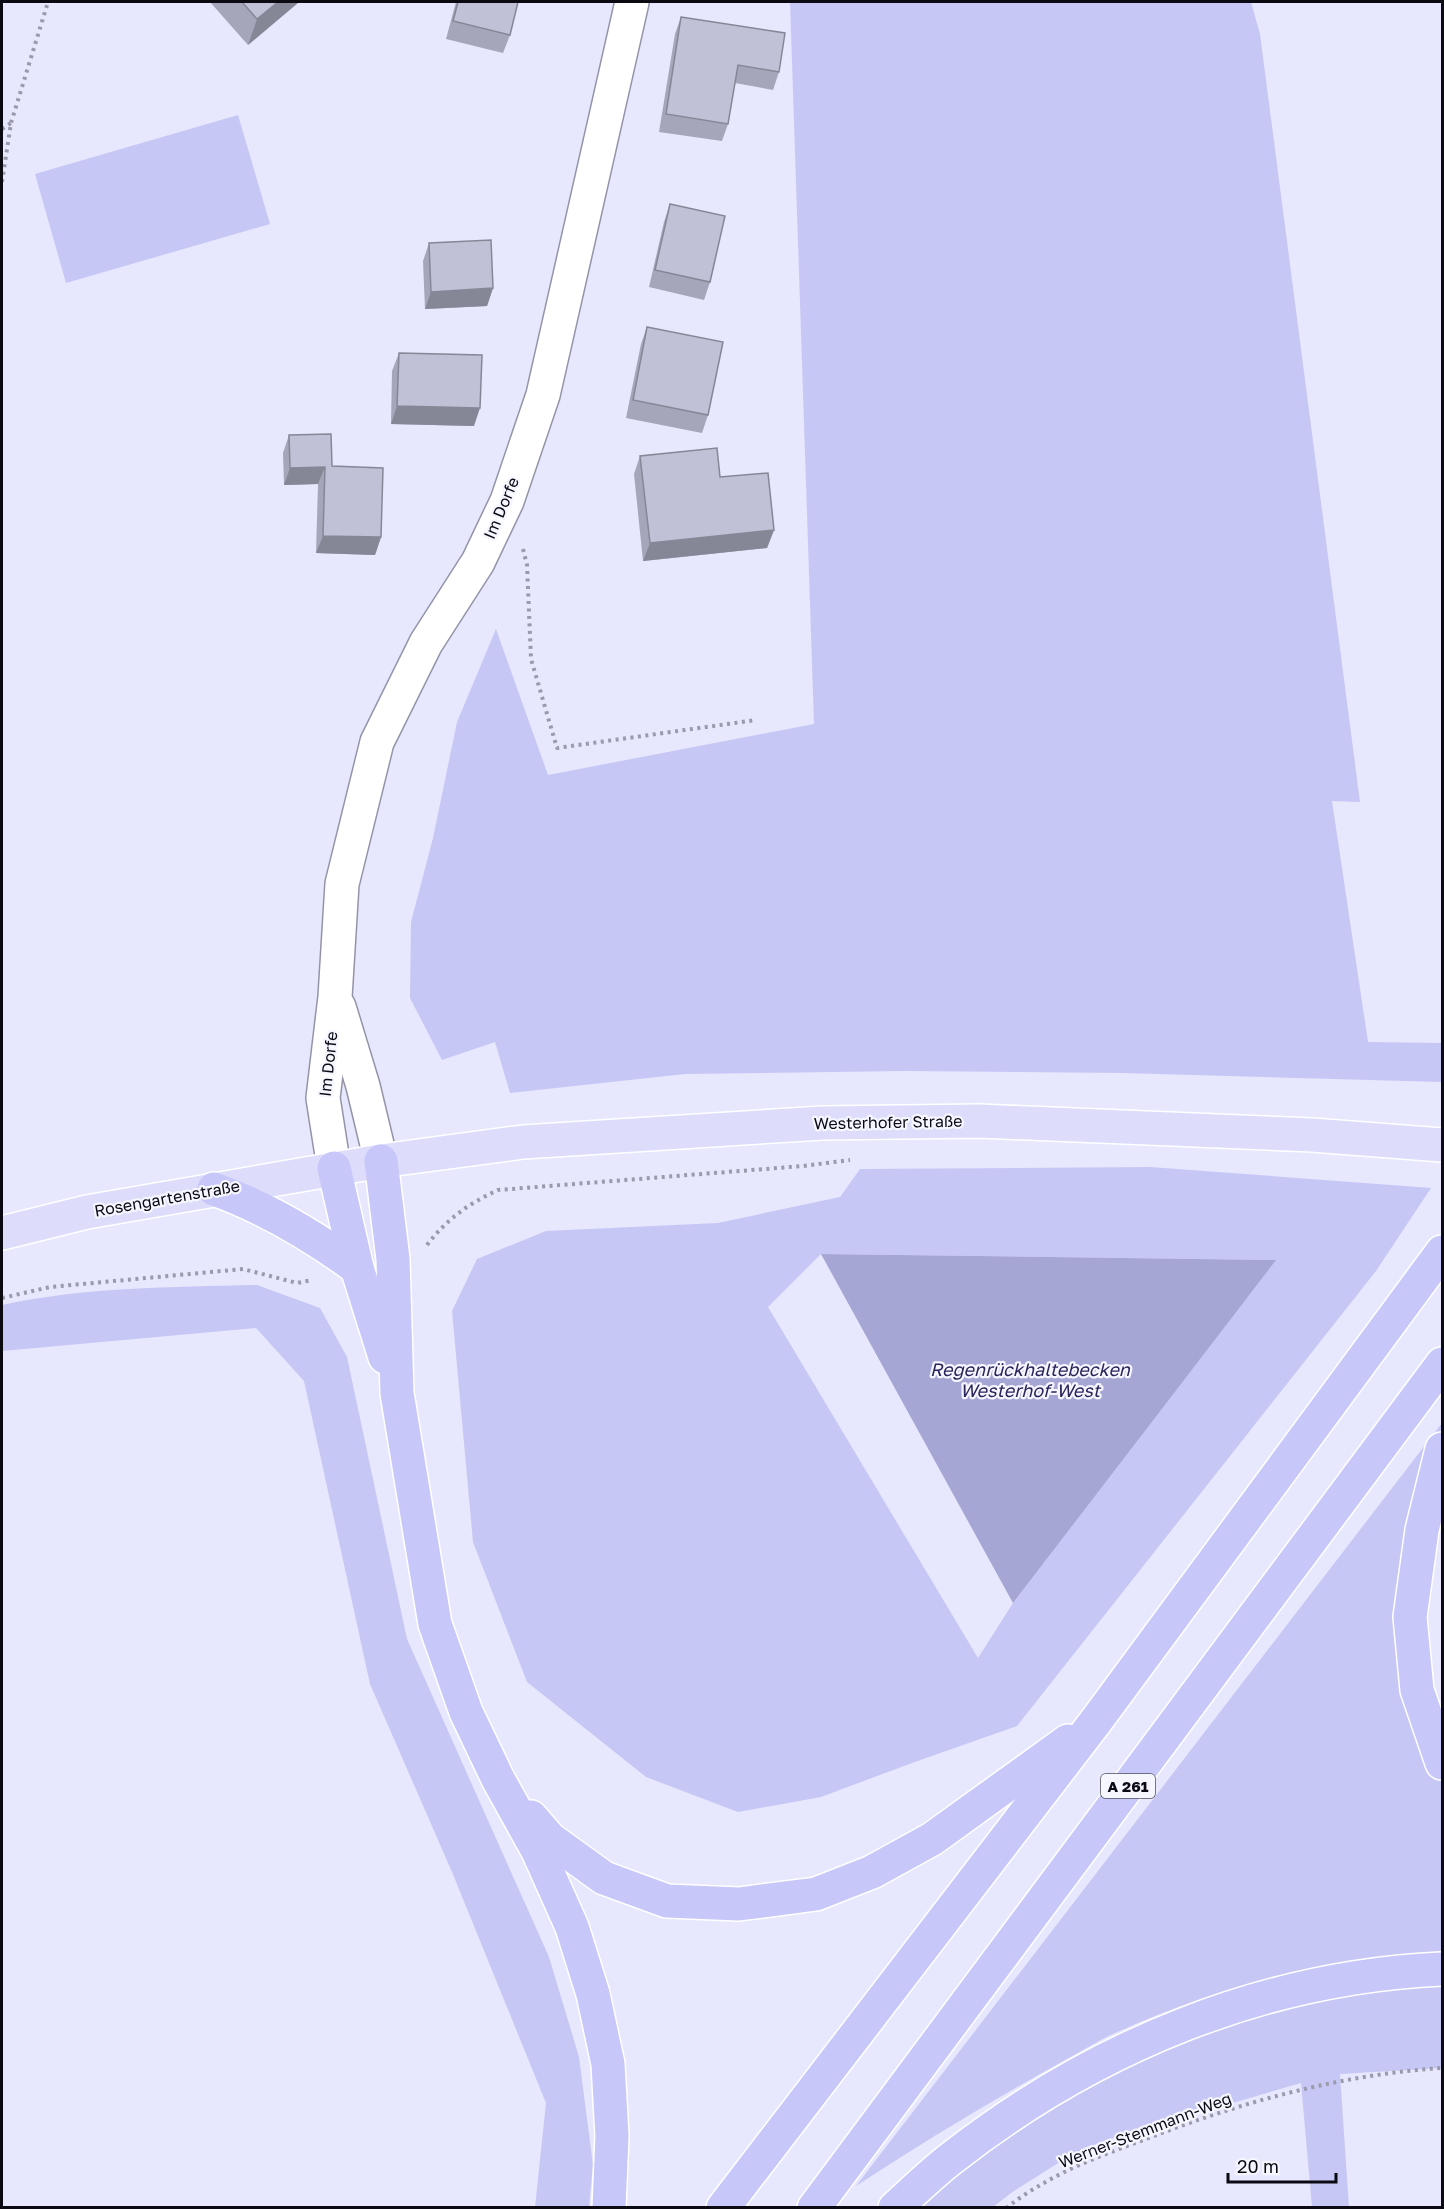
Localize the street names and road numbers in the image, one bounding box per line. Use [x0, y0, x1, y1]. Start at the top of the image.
street label: Im Dorfe [479, 474, 523, 542]
street label: Im Dorfe [315, 1030, 341, 1098]
street label: Westerhofer Straße [813, 1111, 963, 1133]
street label: Rosengartenstraße [93, 1175, 241, 1221]
road number: A 261 [1101, 1774, 1155, 1798]
street label: Werner-Stemmann-Weg [1056, 2088, 1234, 2172]

